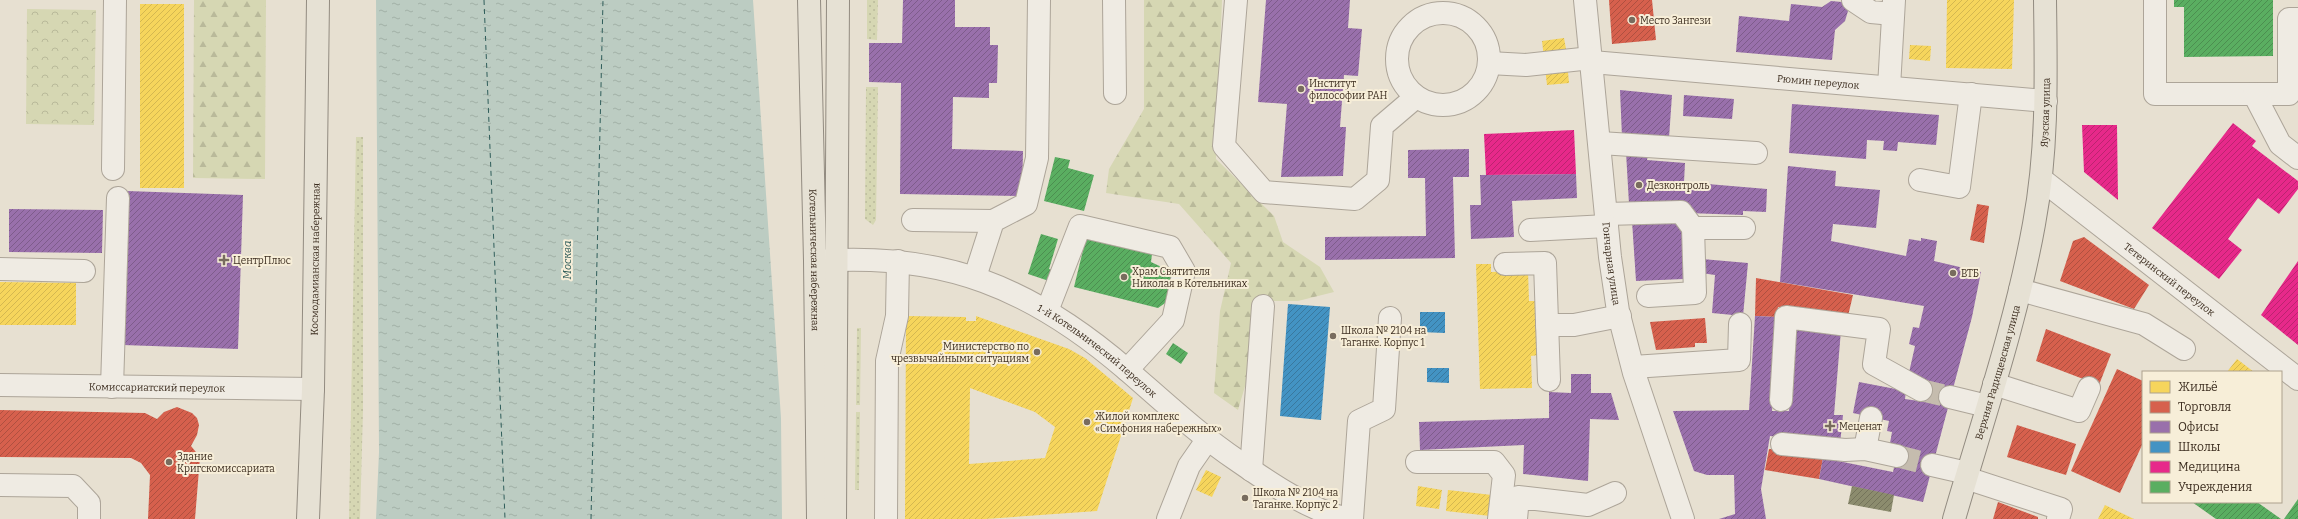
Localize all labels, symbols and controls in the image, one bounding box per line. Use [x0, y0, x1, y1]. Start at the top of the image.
marker: Место Зангези [1627, 15, 1637, 25]
place label: Место Зангези [1640, 15, 1711, 27]
street label: Рюмин переулок [1776, 73, 1860, 92]
street label: Яузская улица [2038, 77, 2053, 148]
place label: Институт философии РАН [1309, 78, 1387, 102]
marker: Институт философии РАН [1296, 84, 1306, 94]
marker: Дезконтроль [1634, 180, 1644, 190]
place label: Дезконтроль [1647, 180, 1709, 192]
street label: Космодамианская набережная [309, 182, 323, 335]
street label: Котельническая набережная [806, 189, 821, 332]
street label: Гончарная улица [1600, 222, 1622, 307]
water label: Москва [561, 241, 574, 279]
street label: Тетеринский переулок [2121, 241, 2217, 319]
marker: ЦентрПлюс [218, 254, 230, 266]
place label: ЦентрПлюс [233, 255, 291, 267]
place label: Храм Святителя Николая в Котельниках [1132, 266, 1248, 290]
marker: ВТБ [1948, 268, 1958, 278]
place label: ВТБ [1961, 268, 1979, 280]
marker: Храм Святителя Николая в Котельниках [1119, 272, 1129, 282]
street label: 1-й Котельнический переулок [1035, 302, 1159, 400]
street label: Верхняя Радищевская улица [1973, 303, 2023, 441]
place label: Школа № 2104 на Таганке. Корпус 1 [1341, 325, 1427, 349]
marker: Школа № 2104 на Таганке. Корпус 1 [1328, 331, 1338, 341]
place label: Министерство по чрезвычайными ситуациям [890, 341, 1029, 365]
marker: Министерство по чрезвычайными ситуациям [1032, 347, 1042, 357]
legend [2142, 371, 2282, 503]
text: Жильё [2178, 380, 2218, 394]
street label: Комиссариатский переулок [89, 381, 225, 395]
text: Торговля [2178, 400, 2232, 414]
place label: Жилой комплекс «Симфония набережных» [1095, 411, 1222, 435]
marker: Жилой комплекс «Симфония набережных» [1082, 417, 1092, 427]
marker: Меценат [1824, 420, 1836, 432]
text: Офисы [2178, 420, 2219, 434]
place label: Меценат [1839, 421, 1882, 433]
text: Школы [2178, 440, 2221, 454]
place label: Здание Кригскомиссариата [177, 451, 275, 475]
marker: Здание Кригскомиссариата [164, 457, 174, 467]
text: Медицина [2178, 460, 2241, 474]
text: Учреждения [2178, 480, 2253, 494]
place label: Школа № 2104 на Таганке. Корпус 2 [1253, 487, 1339, 511]
marker: Школа № 2104 на Таганке. Корпус 2 [1240, 493, 1250, 503]

